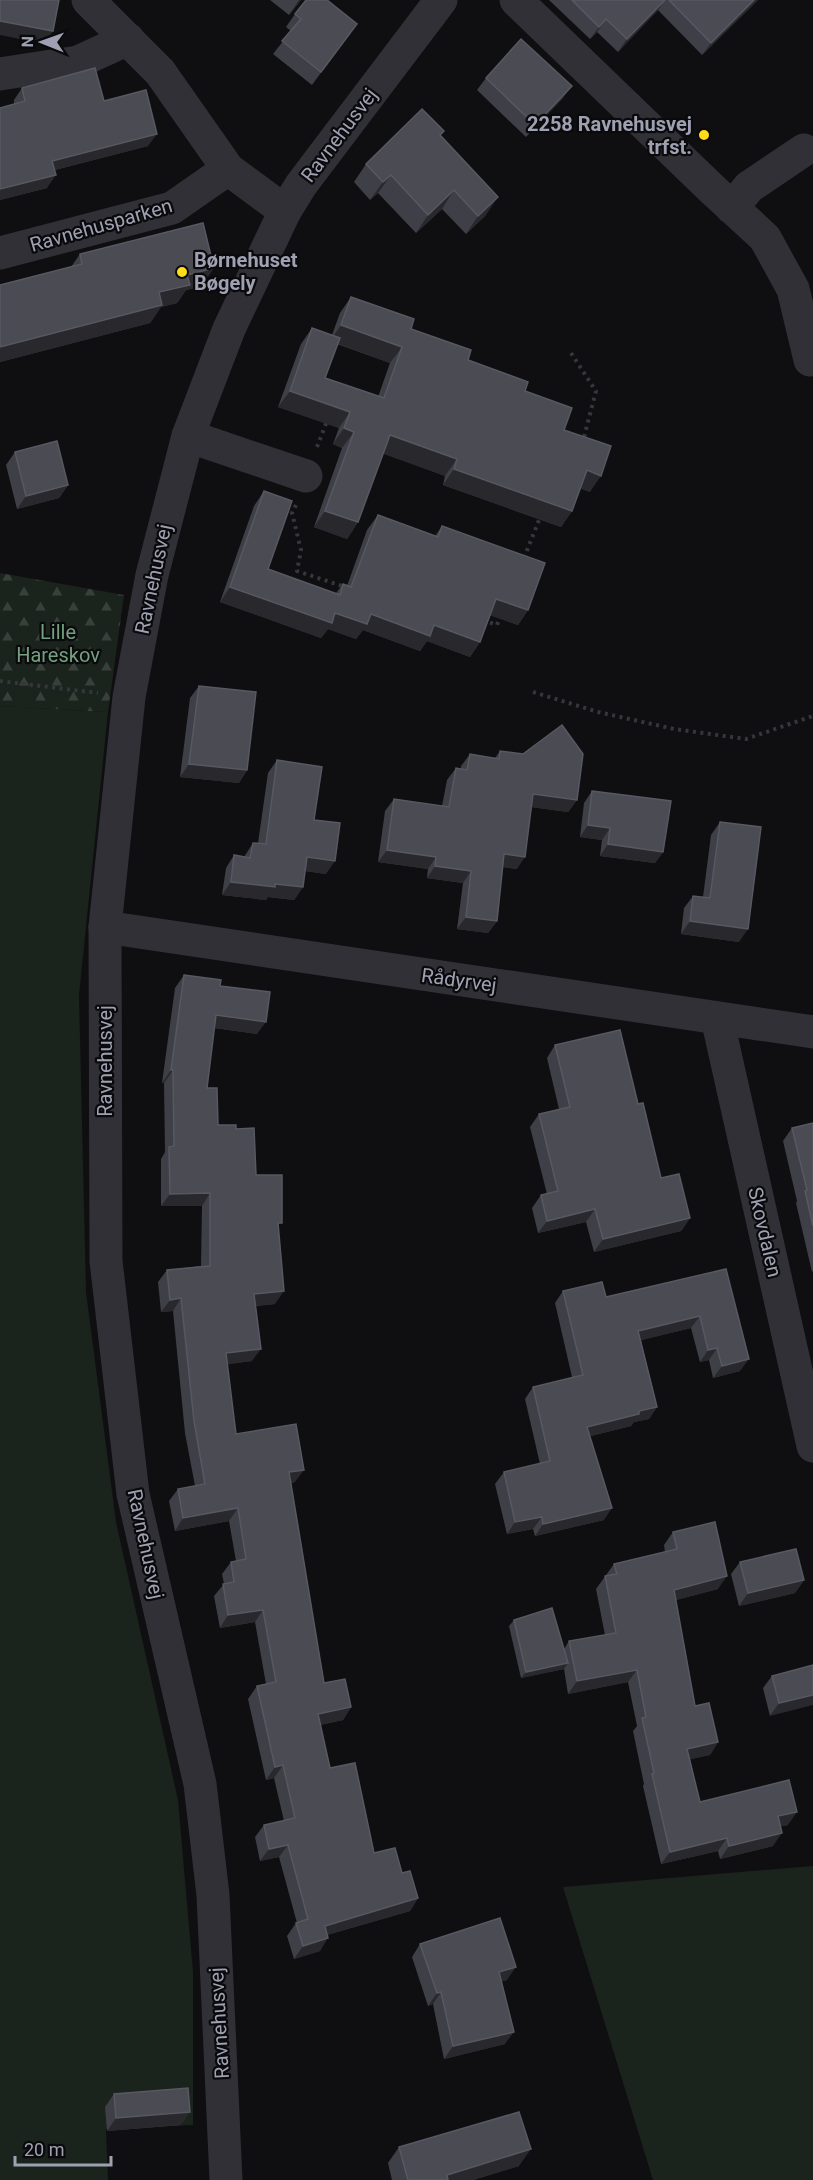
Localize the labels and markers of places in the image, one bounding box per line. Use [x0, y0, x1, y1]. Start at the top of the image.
place label: 2258 Ravnehusvej trfst. [527, 112, 692, 159]
marker: 2258 Ravnehusvej trfst. [697, 128, 711, 142]
place label: Børnehuset Bøgely [194, 248, 298, 295]
marker: Børnehuset Bøgely [175, 265, 189, 279]

